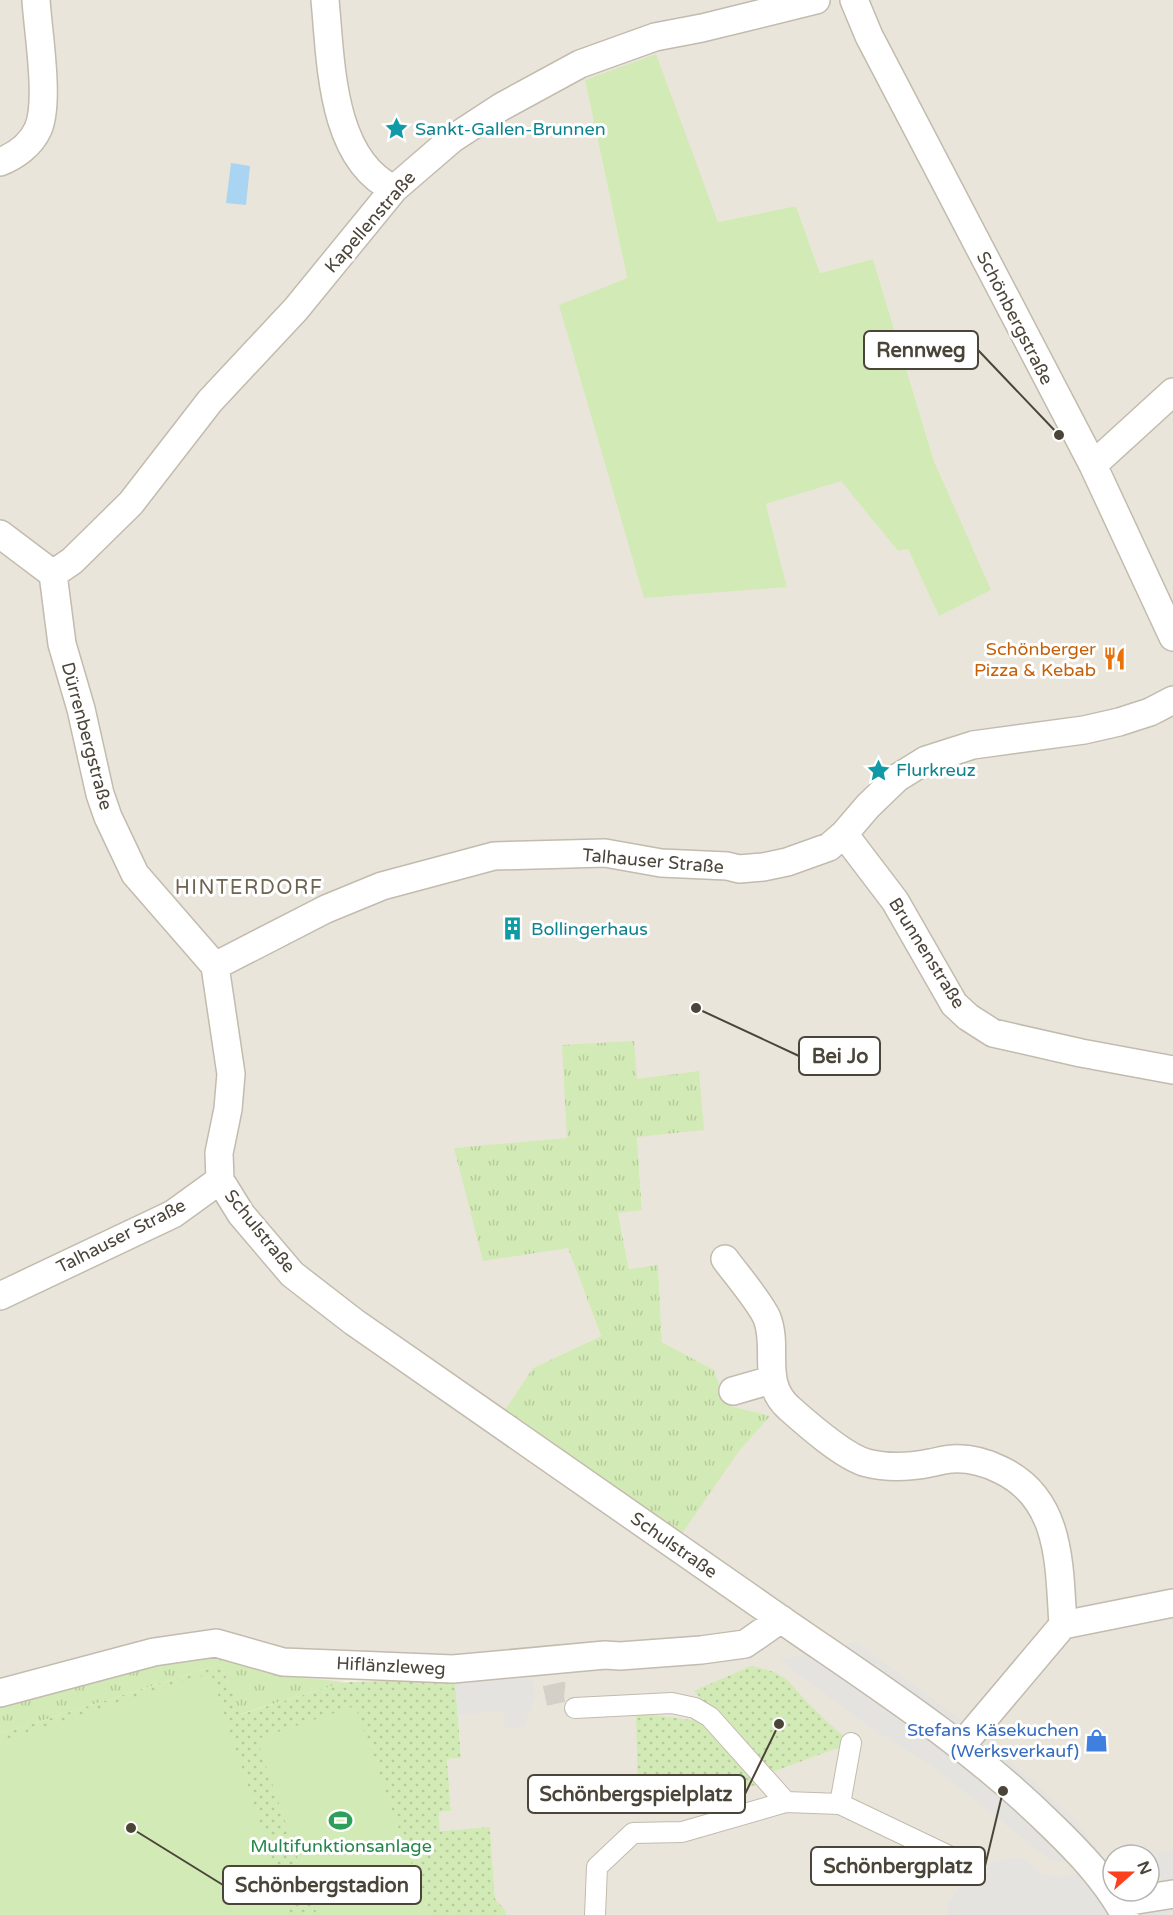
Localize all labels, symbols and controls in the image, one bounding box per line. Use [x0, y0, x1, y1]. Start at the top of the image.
place icon: Sankt-Gallen-Brunnen [384, 116, 410, 142]
place label: Sankt-Gallen-Brunnen [415, 118, 606, 140]
street label: Kapellenstraße [320, 167, 420, 277]
street label: Schönbergstraße [972, 248, 1058, 388]
callout: Rennweg [864, 331, 978, 369]
text: Rennweg [876, 339, 966, 363]
place label: Schönberger Pizza & Kebab [974, 638, 1096, 681]
restaurant icon: Schönberger Pizza & Kebab [1101, 646, 1127, 672]
street label: Dürrenbergstraße [57, 660, 117, 812]
place icon: Flurkreuz [865, 757, 891, 783]
place label: Flurkreuz [896, 759, 976, 781]
street label: Talhauser Straße [581, 844, 725, 878]
district label: HINTERDORF [175, 876, 323, 900]
street label: Brunnenstraße [884, 893, 970, 1013]
building icon: Bollingerhaus [500, 916, 526, 942]
place label: Bollingerhaus [531, 918, 648, 940]
callout: Bei Jo [799, 1037, 880, 1075]
text: Bei Jo [812, 1045, 868, 1069]
street label: Schulstraße [220, 1185, 300, 1277]
street label: Talhauser Straße [53, 1194, 189, 1278]
street label: Schulstraße [626, 1507, 722, 1583]
street label: Hiflänzleweg [336, 1652, 446, 1680]
place label: Stefans Käsekuchen (Werksverkauf) [907, 1719, 1079, 1762]
shop icon: Stefans Käsekuchen (Werksverkauf) [1084, 1727, 1110, 1753]
callout: Schönbergspielplatz [528, 1775, 745, 1813]
text: Schönbergspielplatz [539, 1783, 733, 1807]
sports icon: Multifunktionsanlage [328, 1807, 354, 1833]
place label: Multifunktionsanlage [250, 1835, 432, 1857]
north arrow [1101, 1843, 1161, 1903]
callout: Schönbergplatz [811, 1847, 985, 1885]
text: Schönbergplatz [823, 1855, 973, 1879]
text: N [1132, 1858, 1156, 1878]
callout: Schönbergstadion [223, 1866, 421, 1904]
text: Schönbergstadion [235, 1874, 409, 1898]

